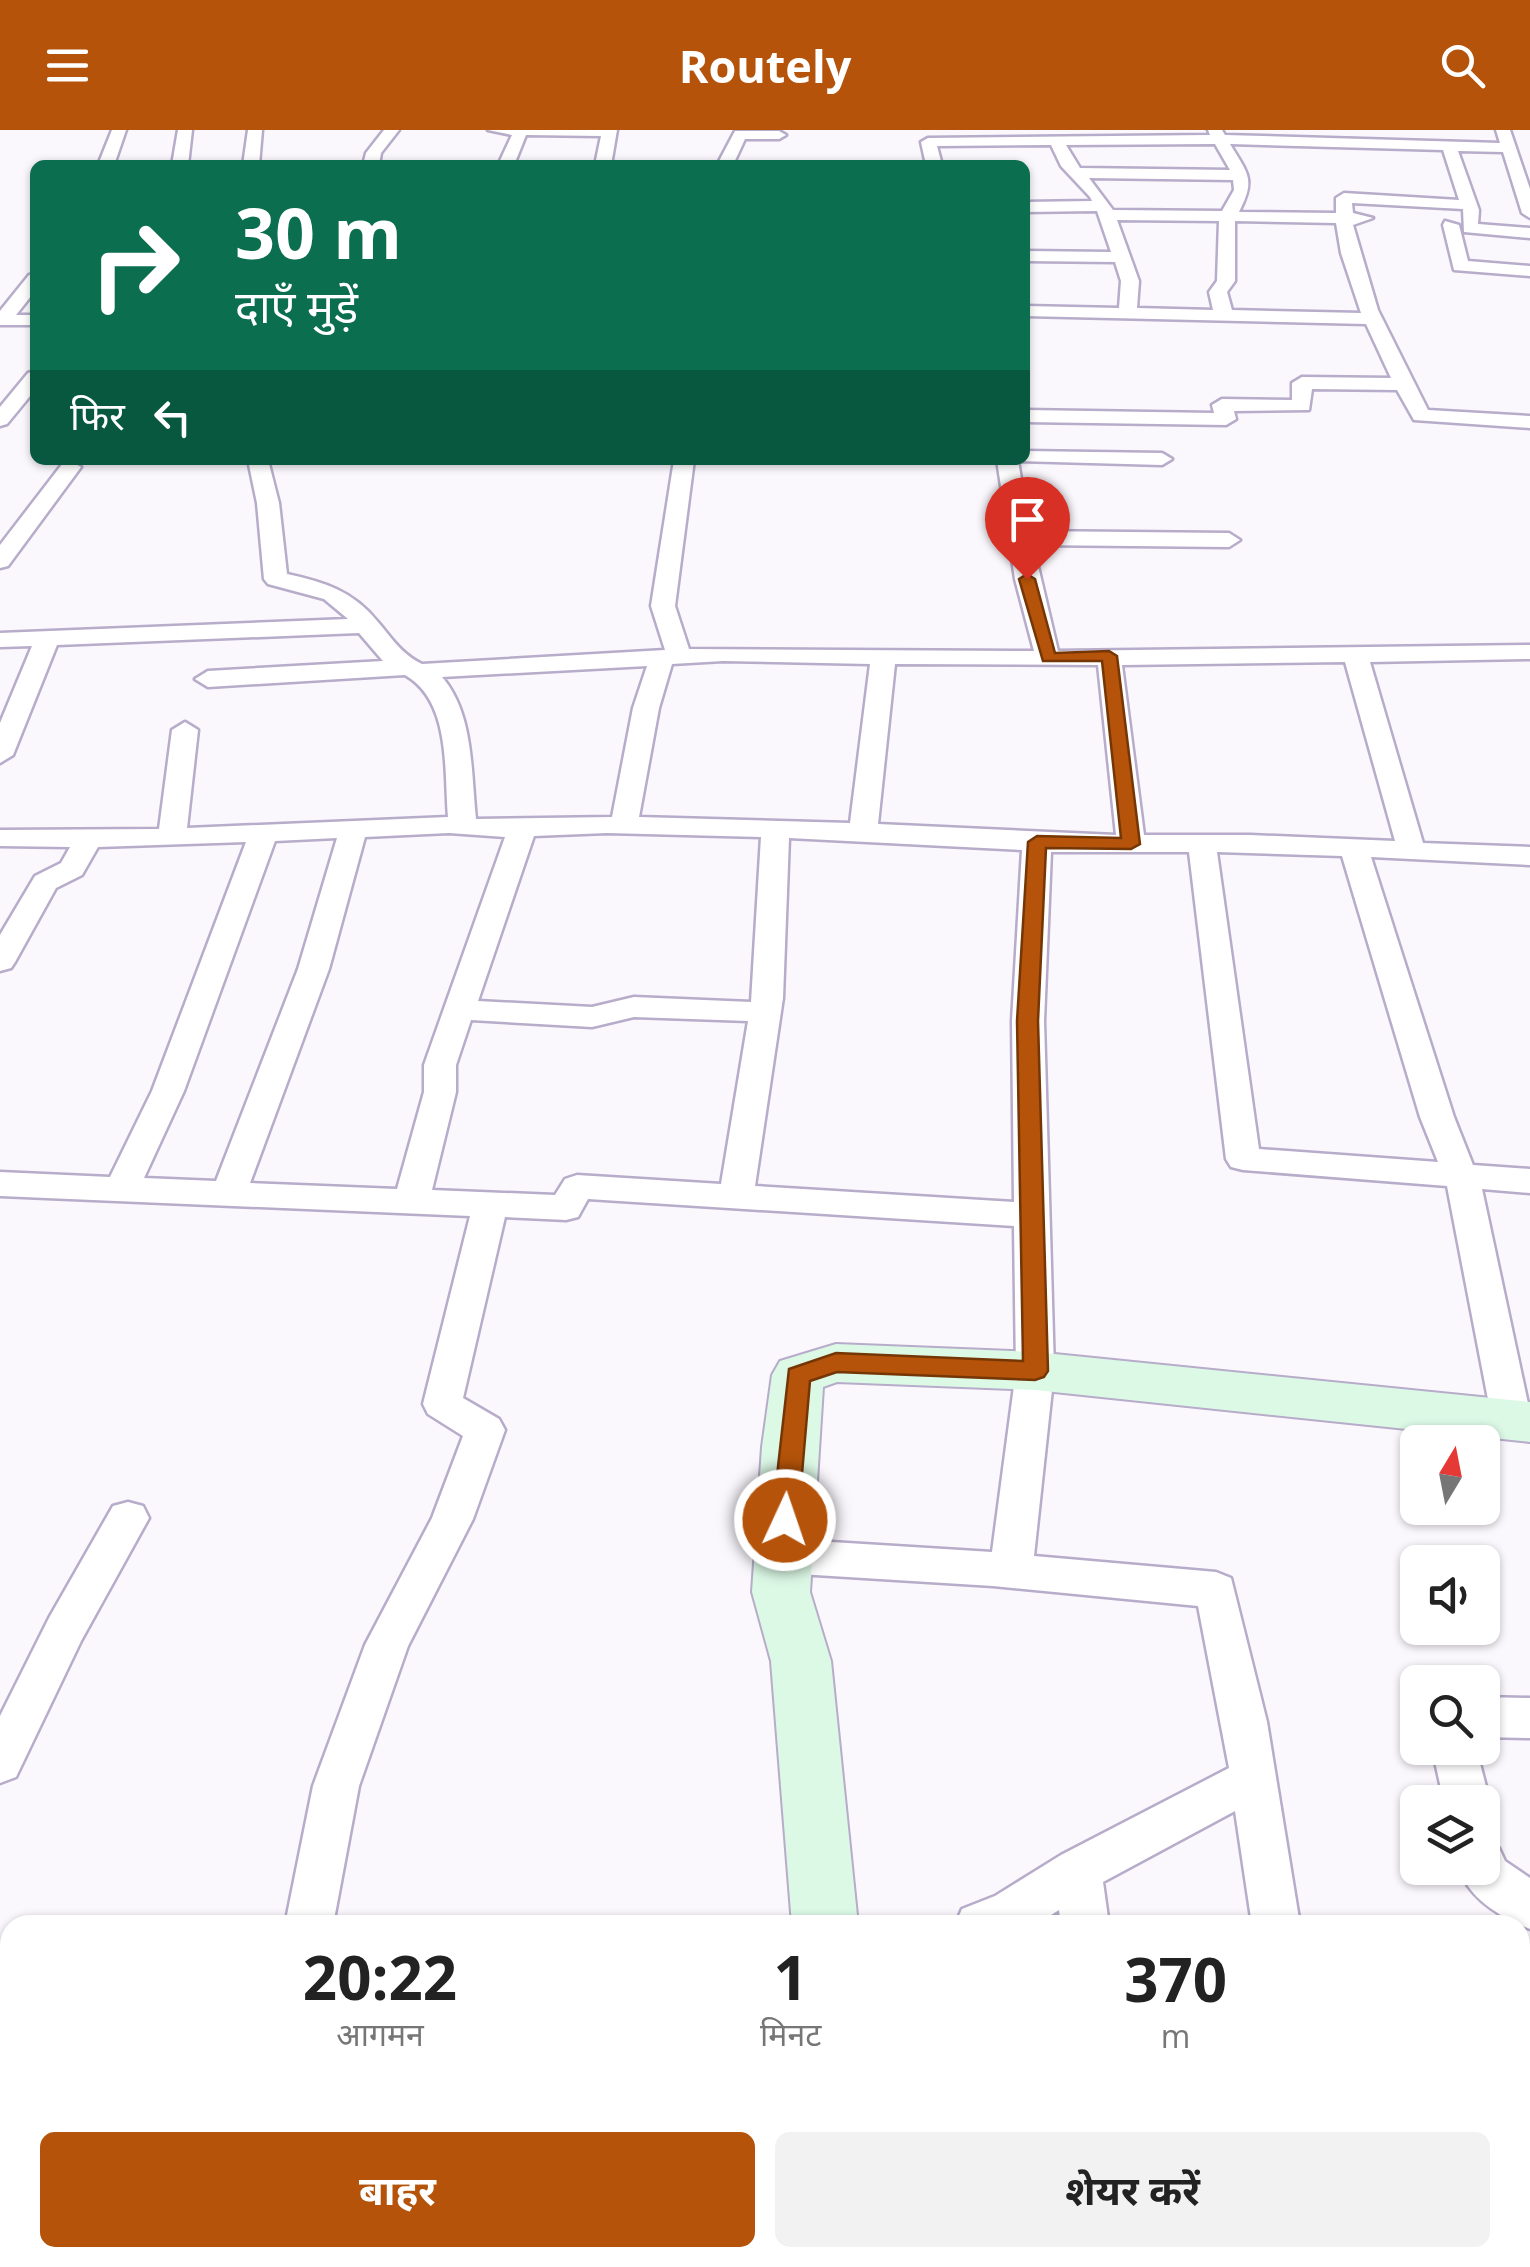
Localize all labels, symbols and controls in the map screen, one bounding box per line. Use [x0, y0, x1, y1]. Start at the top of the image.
text: Routely [679, 35, 851, 96]
icon: menu [40, 38, 95, 93]
icon: search [1435, 38, 1490, 93]
text: 30 m [235, 184, 402, 280]
icon: right [70, 200, 200, 330]
text: दाएँ मुड़ें [235, 275, 358, 336]
text: फिर [70, 389, 125, 441]
icon: left [145, 390, 200, 445]
pin [985, 477, 1070, 580]
icon: arrive [1000, 492, 1055, 547]
north arrow [1400, 1425, 1500, 1525]
map controls [1400, 1425, 1500, 1885]
position arrow [733, 1468, 837, 1572]
button: sound [1400, 1545, 1500, 1645]
button: search [1400, 1665, 1500, 1765]
button: layers [1400, 1785, 1500, 1885]
text: 20:22 [303, 1936, 457, 2018]
text: 1 [774, 1936, 808, 2018]
text: 370 [1124, 1938, 1227, 2020]
text: आगमन [336, 2012, 424, 2055]
text: मिनट [760, 2012, 821, 2055]
text: m [1161, 2014, 1190, 2057]
button: बाहर [40, 2132, 755, 2247]
button: शेयर करें [775, 2132, 1490, 2247]

